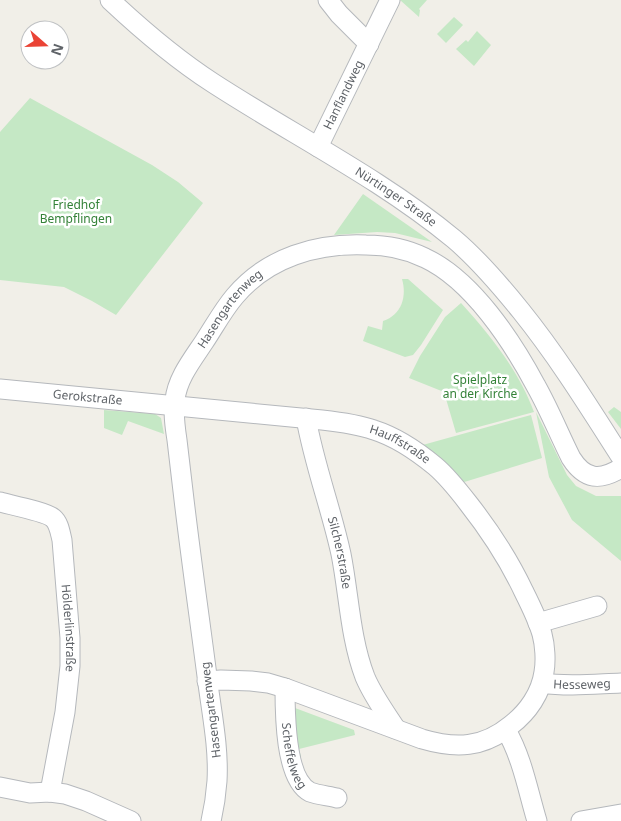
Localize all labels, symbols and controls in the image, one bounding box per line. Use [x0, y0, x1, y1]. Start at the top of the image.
north arrow [20, 20, 70, 70]
text: N [47, 41, 69, 58]
street label: Hanflandweg [319, 57, 367, 132]
street label: Nürtinger Straße [352, 163, 441, 231]
park label: Friedhof Bempflingen [40, 196, 112, 227]
street label: Hasengartenweg [193, 265, 266, 352]
park label: Spielplatz an der Kirche [443, 371, 518, 402]
street label: Gerokstraße [52, 385, 123, 409]
street label: Hauffstraße [368, 420, 434, 467]
street label: Silcherstraße [324, 514, 356, 590]
street label: Hölderlinstraße [58, 583, 79, 673]
street label: Hasengartenweg [196, 661, 225, 759]
street label: Hesseweg [553, 674, 611, 693]
street label: Scheffelweg [278, 722, 311, 793]

